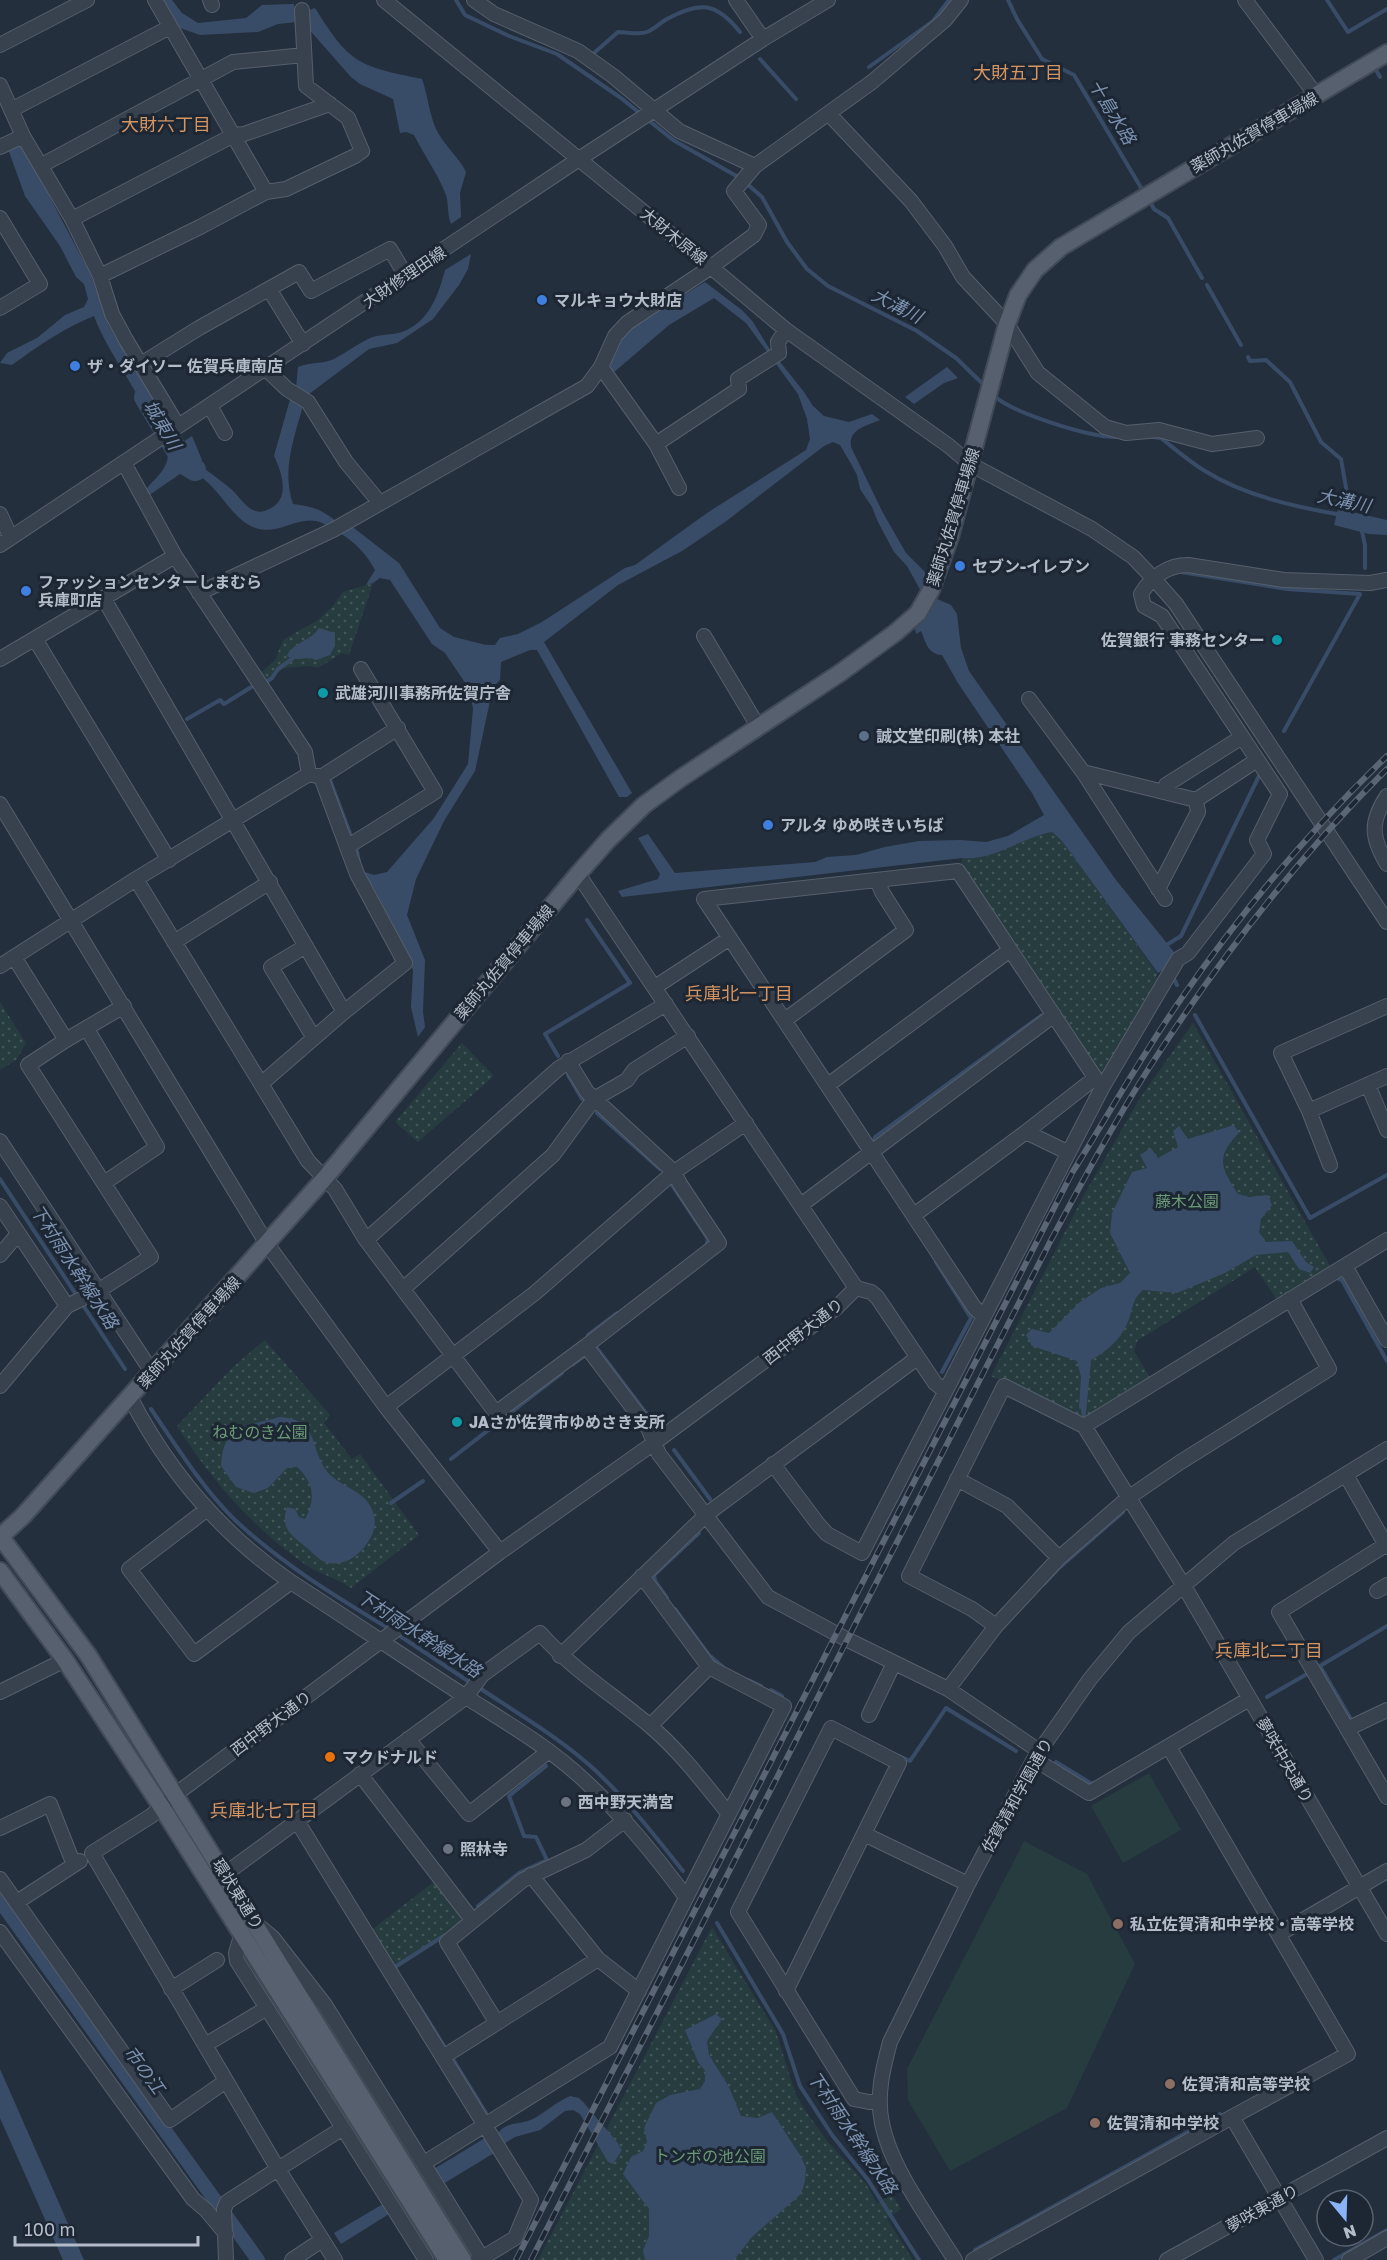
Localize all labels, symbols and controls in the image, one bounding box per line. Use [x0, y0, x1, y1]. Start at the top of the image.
district label: 大財五丁目 [973, 61, 1063, 83]
water label: 十島水路 [1085, 75, 1142, 150]
street label: 薬師丸佐賀停車場線 [1187, 87, 1321, 177]
district label: 大財六丁目 [121, 113, 211, 135]
street label: 大財木原線 [637, 203, 711, 269]
street label: 大財修理田線 [359, 242, 449, 312]
water label: 大溝川 [868, 283, 928, 328]
place label: マルキョウ大財店 [554, 290, 682, 310]
marker: マルキョウ大財店 [535, 293, 549, 307]
place label: ザ・ダイソー 佐賀兵庫南店 [87, 356, 283, 376]
marker: ザ・ダイソー 佐賀兵庫南店 [68, 359, 82, 373]
water label: 城東川 [140, 396, 187, 455]
street label: 薬師丸佐賀停車場線 [922, 445, 984, 589]
water label: 大溝川 [1316, 484, 1375, 517]
place label: セブン-イレブン [972, 556, 1090, 576]
marker: セブン-イレブン [953, 559, 967, 573]
place label: ファッションセンターしまむら 兵庫町店 [38, 572, 262, 610]
marker: ファッションセンターしまむら 兵庫町店 [19, 584, 33, 598]
place label: 佐賀銀行 事務センター [1100, 630, 1265, 650]
marker: 佐賀銀行 事務センター [1270, 633, 1284, 647]
place label: 武雄河川事務所佐賀庁舎 [335, 683, 511, 703]
marker: 武雄河川事務所佐賀庁舎 [316, 686, 330, 700]
place label: 誠文堂印刷(株) 本社 [876, 726, 1020, 746]
marker: 誠文堂印刷(株) 本社 [857, 729, 871, 743]
place label: アルタ ゆめ咲きいちば [780, 815, 944, 835]
marker: アルタ ゆめ咲きいちば [761, 818, 775, 832]
street label: 薬師丸佐賀停車場線 [450, 900, 558, 1024]
district label: 兵庫北一丁目 [685, 982, 793, 1004]
park label: 藤木公園 [1155, 1191, 1219, 1211]
water label: 下村雨水幹線水路 [26, 1200, 124, 1335]
street label: 薬師丸佐賀停車場線 [133, 1272, 245, 1392]
street label: 西中野大通り [759, 1294, 847, 1368]
place label: JAさが佐賀市ゆめさき支所 [469, 1412, 665, 1432]
marker: JAさが佐賀市ゆめさき支所 [450, 1415, 464, 1429]
park label: ねむのき公園 [212, 1422, 308, 1442]
water label: 下村雨水幹線水路 [353, 1585, 488, 1683]
district label: 兵庫北二丁目 [1215, 1639, 1323, 1661]
street label: 西中野大通り [227, 1686, 315, 1760]
street label: 夢咲中央通り [1252, 1713, 1318, 1807]
street label: 佐賀清和学園通り [977, 1734, 1057, 1856]
place label: マクドナルド [342, 1747, 438, 1767]
marker: マクドナルド [323, 1750, 337, 1764]
place label: 西中野天満宮 [578, 1792, 674, 1812]
marker: 西中野天満宮 [559, 1795, 573, 1809]
district label: 兵庫北七丁目 [210, 1799, 318, 1821]
place label: 照林寺 [460, 1839, 508, 1859]
marker: 照林寺 [441, 1842, 455, 1856]
street label: 環状東通り [208, 1855, 268, 1933]
place label: 私立佐賀清和中学校・高等学校 [1130, 1914, 1354, 1934]
marker: 私立佐賀清和中学校・高等学校 [1111, 1917, 1125, 1931]
water label: 市の江 [120, 2041, 171, 2099]
water label: 下村雨水幹線水路 [803, 2067, 903, 2200]
place label: 佐賀清和高等学校 [1181, 2074, 1310, 2094]
marker: 佐賀清和高等学校 [1163, 2077, 1177, 2091]
place label: 佐賀清和中学校 [1106, 2113, 1219, 2133]
marker: 佐賀清和中学校 [1088, 2116, 1102, 2130]
park label: トンボの池公園 [654, 2146, 766, 2166]
street label: 夢咲東通り [1222, 2180, 1302, 2236]
north arrow [1315, 2188, 1375, 2248]
scale bar [15, 2209, 198, 2247]
text: 100 m [24, 2218, 75, 2240]
text: N [1341, 2221, 1359, 2244]

